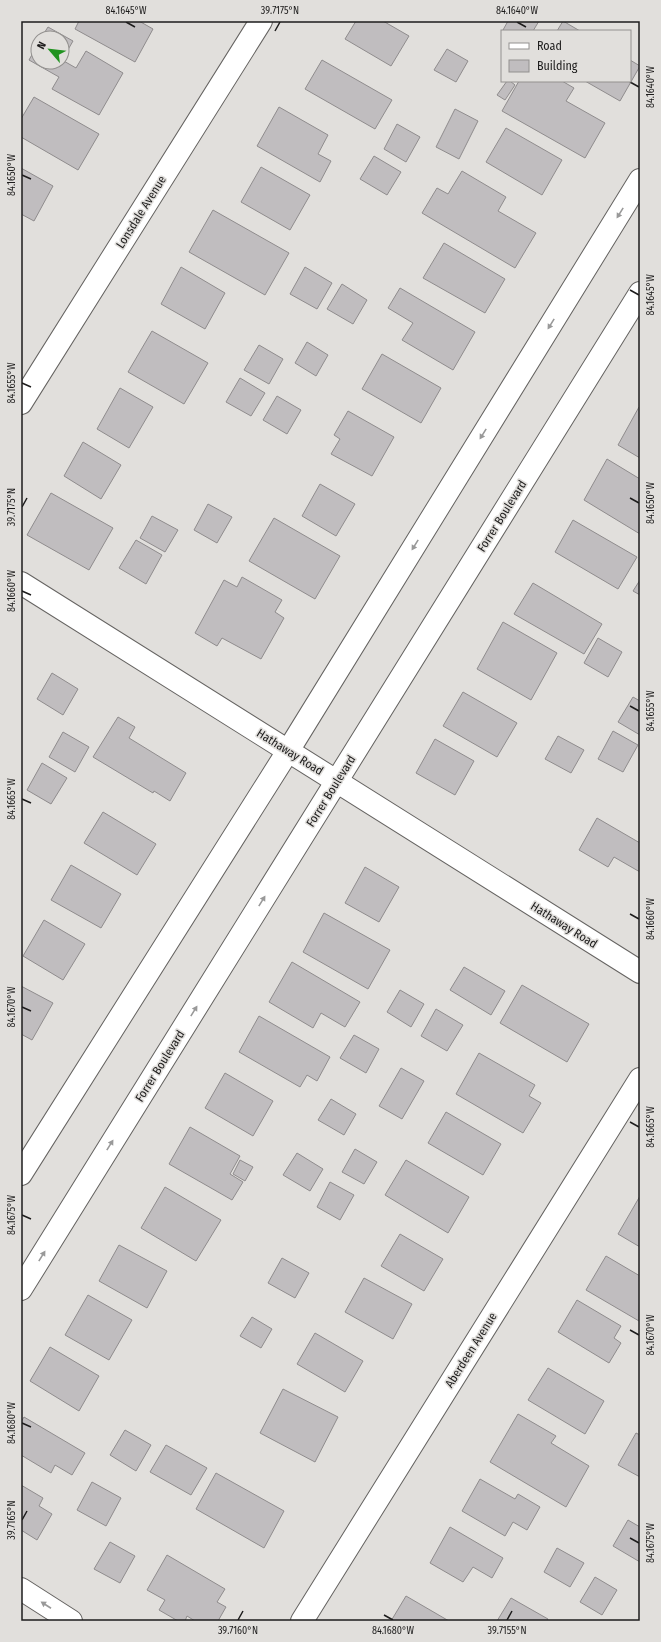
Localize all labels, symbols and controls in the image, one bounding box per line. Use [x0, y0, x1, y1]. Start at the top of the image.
text: 84.1645°W [105, 5, 147, 17]
text: 39.7175°N [261, 5, 299, 17]
text: 84.1640°W [496, 5, 539, 17]
north arrow [30, 30, 70, 70]
legend [501, 30, 631, 82]
text: Road [537, 39, 562, 53]
text: N [34, 40, 49, 52]
text: Building [537, 59, 578, 73]
text: 84.1640°W [645, 65, 657, 108]
text: 84.1650°W [6, 154, 18, 196]
street label: Lonsdale Avenue [113, 173, 169, 251]
one-way arrow [616, 207, 623, 219]
text: 84.1645°W [645, 274, 657, 316]
one-way arrow [548, 318, 555, 329]
text: 84.1655°W [6, 362, 18, 403]
one-way arrow [479, 429, 487, 439]
street label: Forrer Boulevard [474, 478, 530, 554]
text: 84.1650°W [645, 482, 657, 524]
text: 39.7175°N [6, 488, 18, 526]
one-way arrow [411, 539, 418, 551]
text: 84.1660°W [6, 569, 18, 612]
text: 84.1655°W [645, 690, 657, 731]
street label: Hathaway Road [254, 726, 326, 778]
street label: Forrer Boulevard [303, 753, 359, 829]
text: 84.1665°W [6, 778, 18, 820]
one-way arrow [259, 895, 266, 907]
text: 84.1660°W [645, 897, 657, 940]
street label: Hathaway Road [528, 899, 600, 951]
text: 84.1670°W [6, 986, 18, 1027]
one-way arrow [190, 1005, 197, 1017]
street label: Forrer Boulevard [132, 1028, 188, 1104]
text: 84.1665°W [645, 1106, 657, 1148]
one-way arrow [107, 1139, 114, 1151]
text: 84.1675°W [6, 1194, 18, 1235]
one-way arrow [38, 1250, 45, 1262]
street label: Aberdeen Avenue [442, 1310, 500, 1390]
text: 84.1670°W [645, 1314, 657, 1355]
text: 84.1680°W [6, 1401, 18, 1444]
text: 39.7165°N [6, 1500, 18, 1540]
text: 84.1675°W [645, 1522, 657, 1563]
one-way arrow [41, 1601, 51, 1609]
text: 39.7160°N [218, 1625, 258, 1637]
text: 84.1680°W [372, 1625, 415, 1637]
text: 39.7155°N [488, 1625, 527, 1637]

